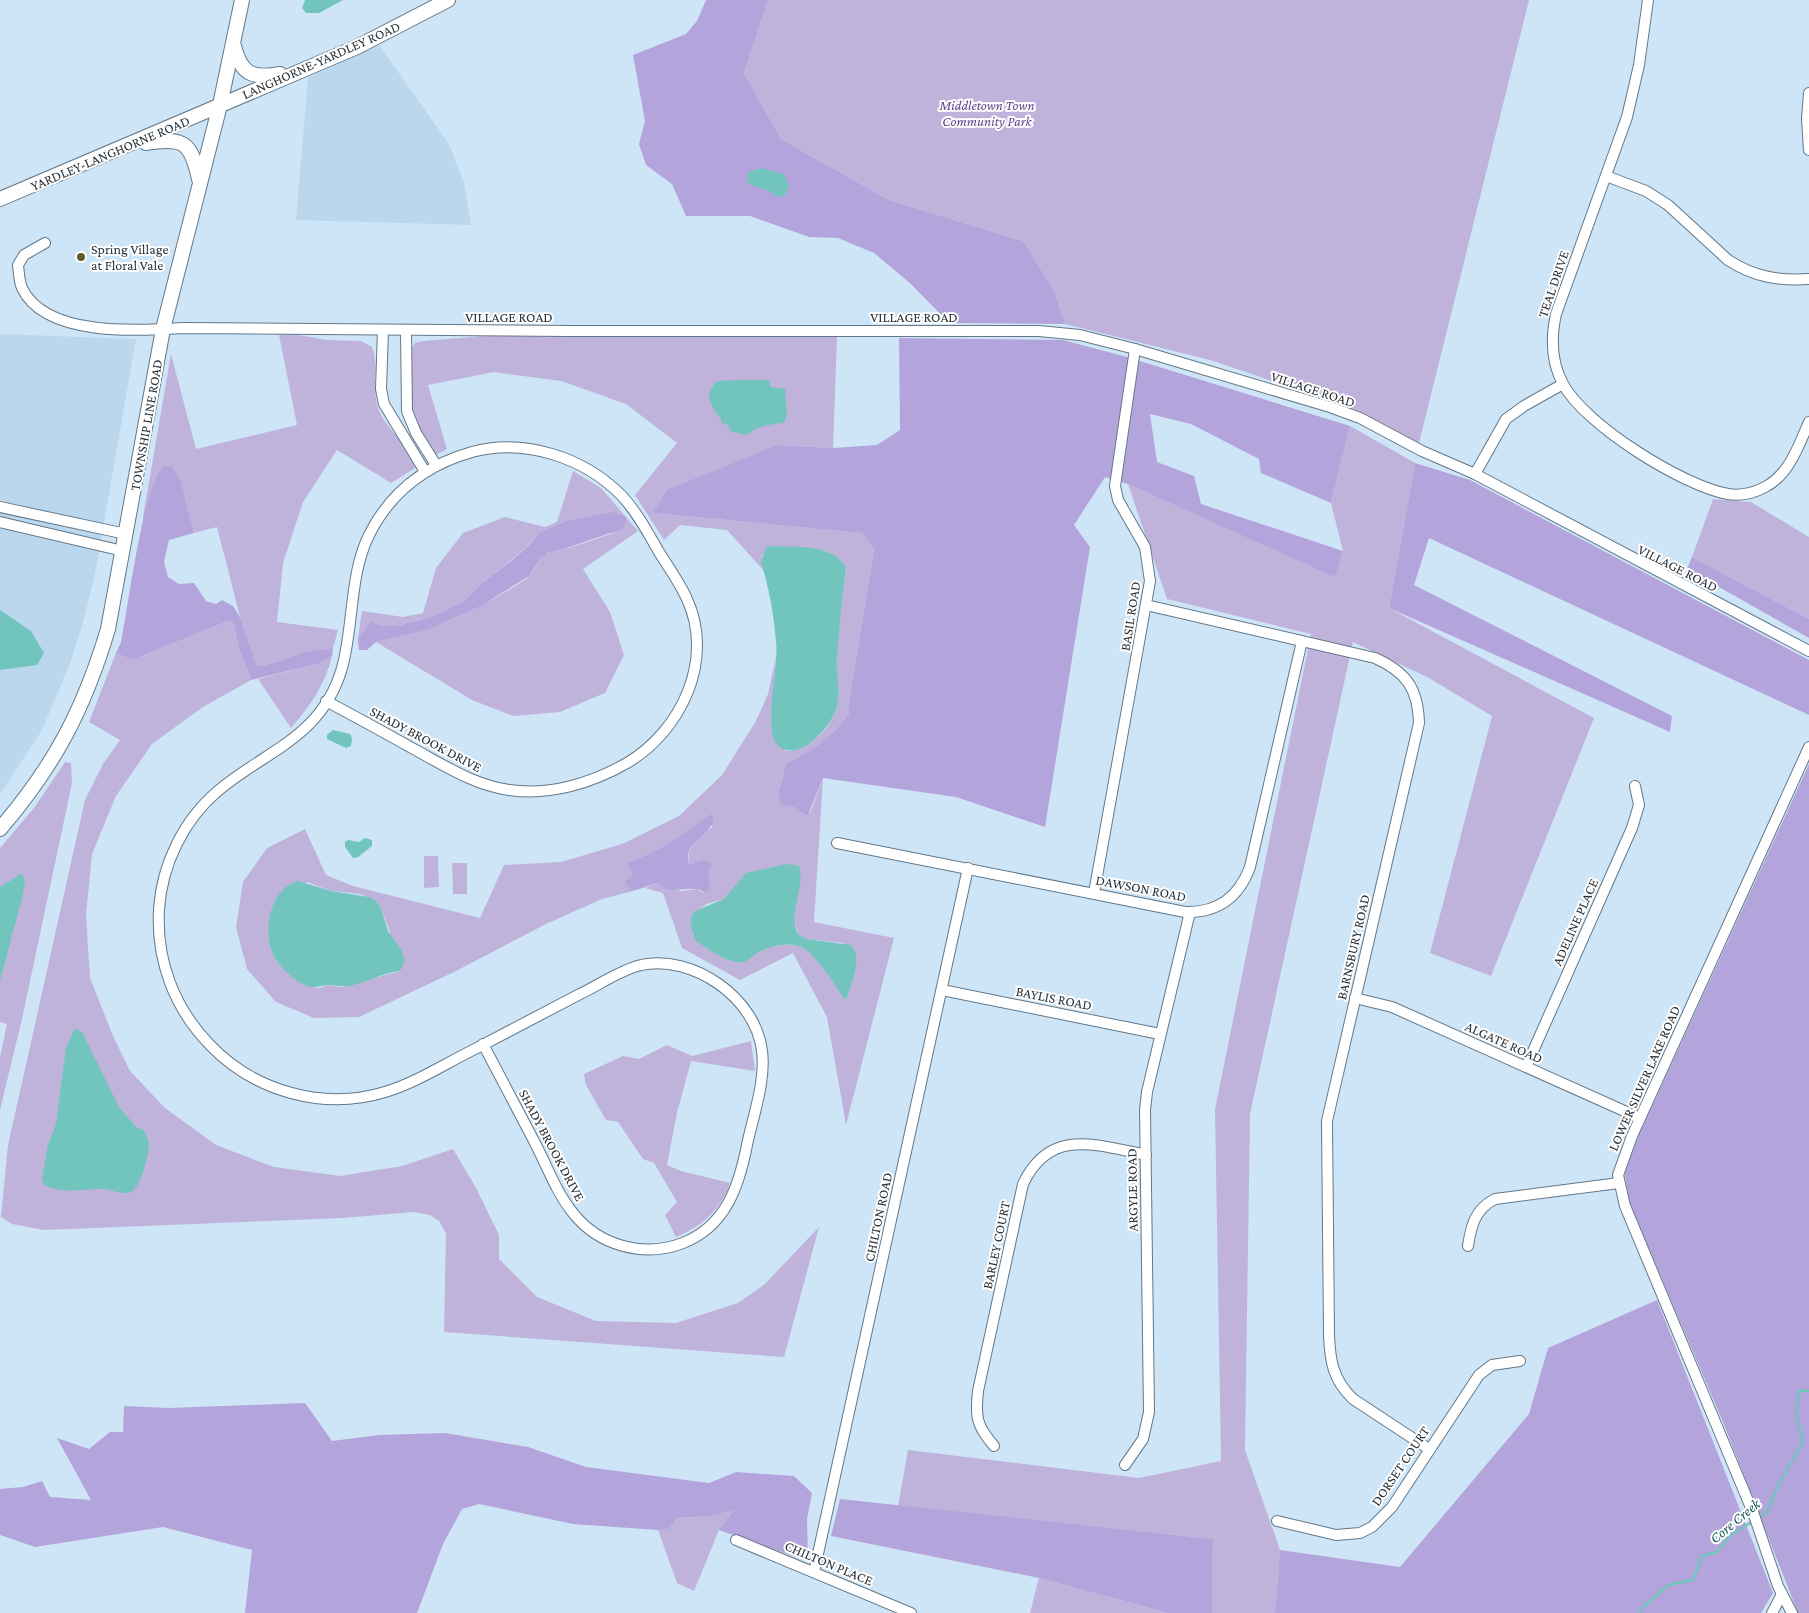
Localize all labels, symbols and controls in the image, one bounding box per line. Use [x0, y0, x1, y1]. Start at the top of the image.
street label: LANGHORNE-YARDLEY ROAD [240, 18, 402, 102]
park label: Middletown Town Community Park [938, 97, 1035, 129]
street label: YARDLEY-LANGHORNE ROAD [28, 112, 192, 194]
place label: Spring Village at Floral Vale [91, 241, 169, 273]
street label: TEAL DRIVE [1534, 248, 1572, 320]
marker: Spring Village at Floral Vale [75, 251, 87, 263]
street label: VILLAGE ROAD [465, 309, 553, 325]
street label: VILLAGE ROAD [870, 309, 958, 325]
street label: TOWNSHIP LINE ROAD [127, 358, 165, 492]
street label: VILLAGE ROAD [1269, 368, 1357, 410]
street label: VILLAGE ROAD [1635, 541, 1721, 595]
street label: BASIL ROAD [1117, 580, 1143, 652]
street label: SHADY BROOK DRIVE [367, 703, 485, 775]
street label: DAWSON ROAD [1094, 871, 1188, 905]
street label: ADELINE PLACE [1549, 876, 1601, 968]
street label: BARNSBURY ROAD [1333, 893, 1373, 1001]
street label: BAYLIS ROAD [1015, 983, 1093, 1013]
street label: LOWER SILVER LAKE ROAD [1605, 1003, 1683, 1153]
street label: ALGATE ROAD [1463, 1018, 1545, 1066]
street label: SHADY BROOK DRIVE [516, 1086, 588, 1204]
street label: ARGYLE ROAD [1123, 1148, 1141, 1232]
street label: CHILTON ROAD [861, 1171, 895, 1263]
street label: BARLEY COURT [979, 1199, 1013, 1290]
street label: DORSET COURT [1368, 1423, 1433, 1509]
water label: Core Creek [1707, 1495, 1764, 1547]
street label: CHILTON PLACE [782, 1537, 876, 1589]

